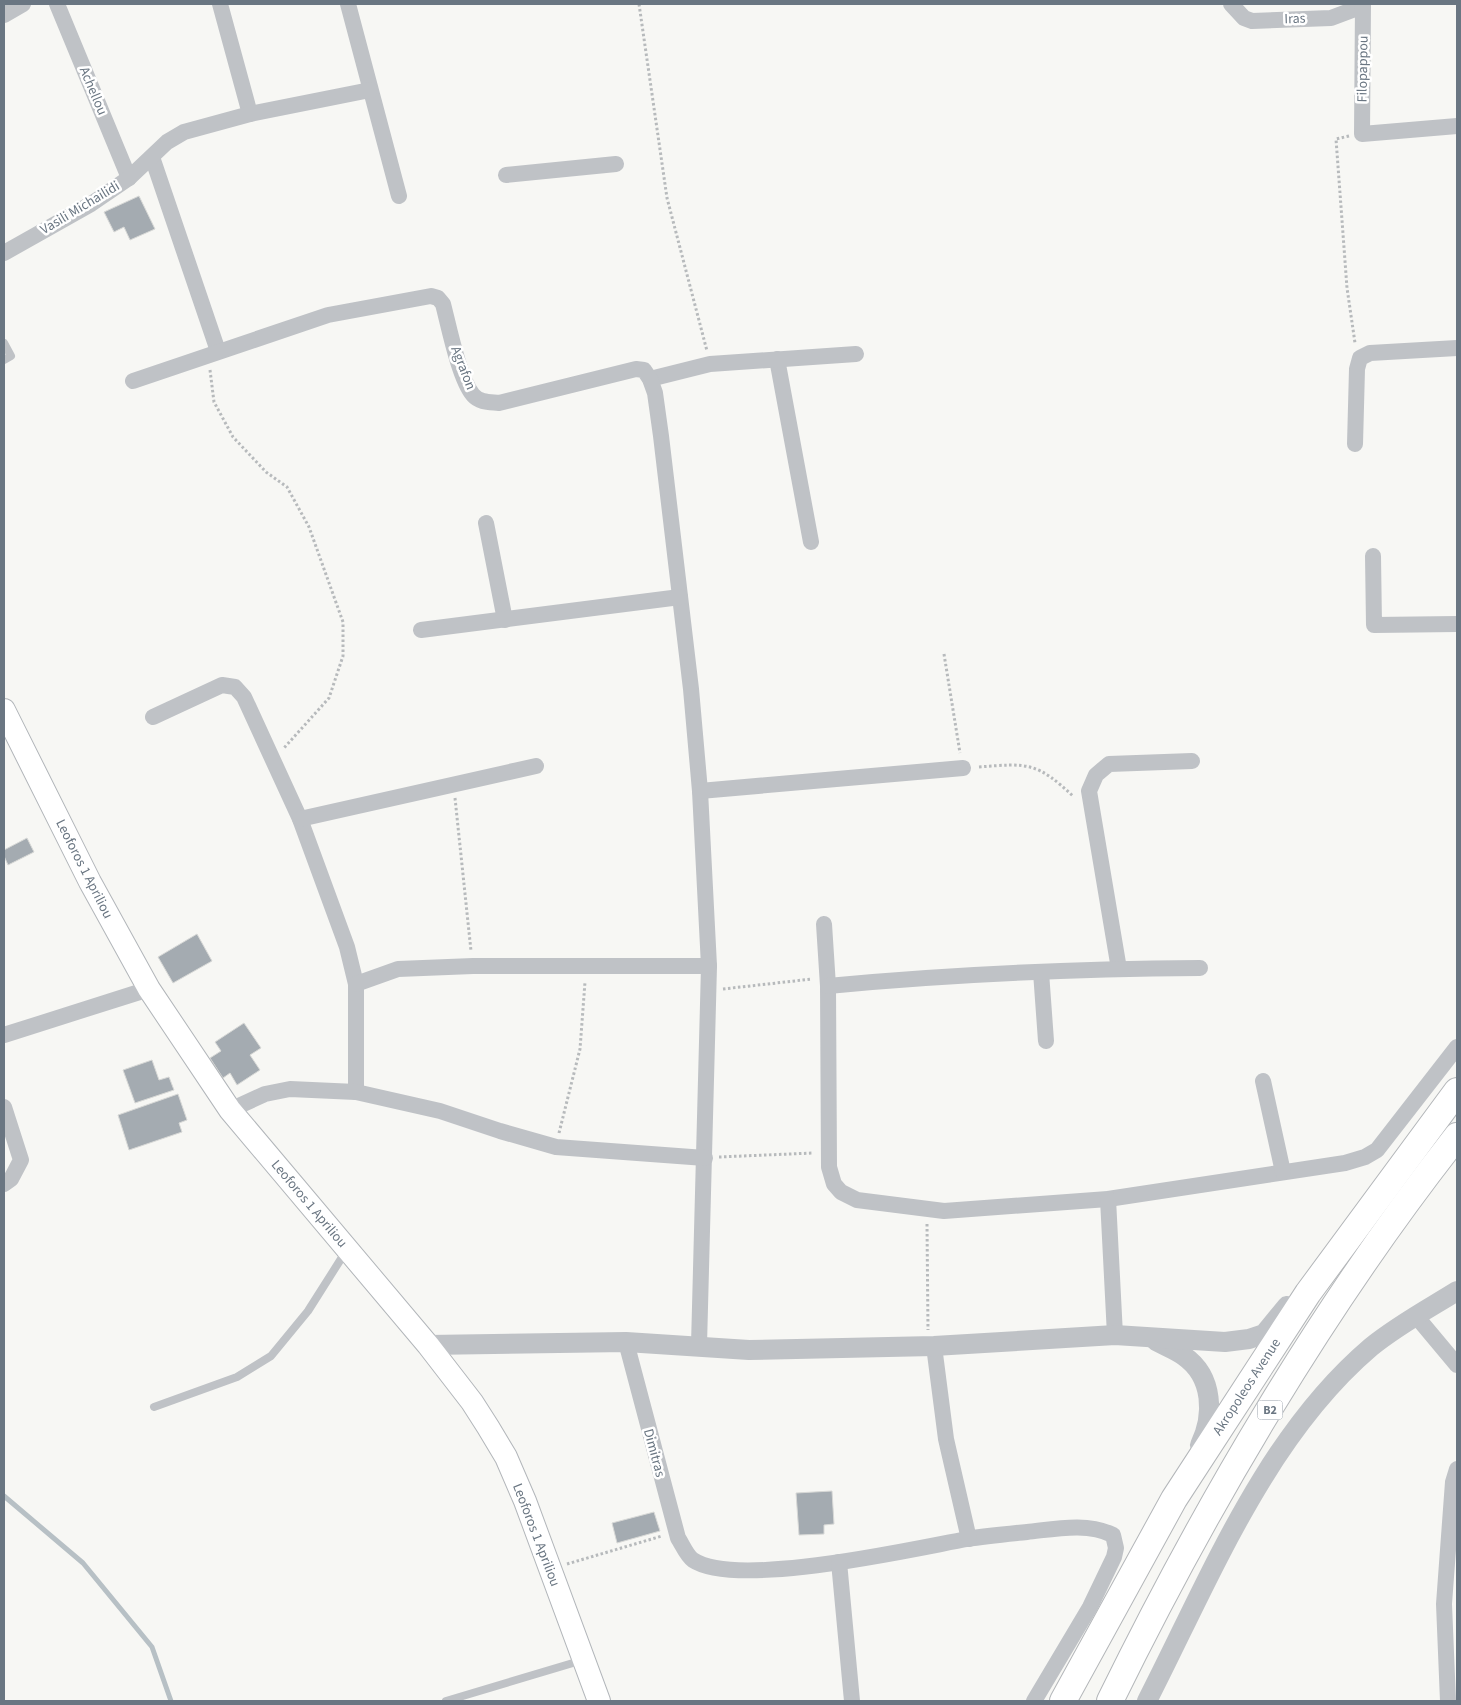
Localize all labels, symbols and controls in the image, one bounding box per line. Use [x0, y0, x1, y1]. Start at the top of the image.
street label: Iras [1284, 9, 1306, 29]
street label: Filopappou [1352, 35, 1374, 103]
street label: Achellou [74, 64, 112, 118]
street label: Vasili Michailidi [37, 176, 123, 240]
street label: Agrafon [446, 343, 480, 393]
street label: Leoforos 1 Apriliou [50, 816, 118, 922]
street label: Leoforos 1 Apriliou [266, 1156, 352, 1252]
street label: Akropoleos Avenue [1208, 1335, 1286, 1439]
road number: B2 [1258, 1400, 1282, 1420]
street label: Dimitras [638, 1427, 670, 1480]
street label: Leoforos 1 Apriliou [507, 1480, 565, 1590]

